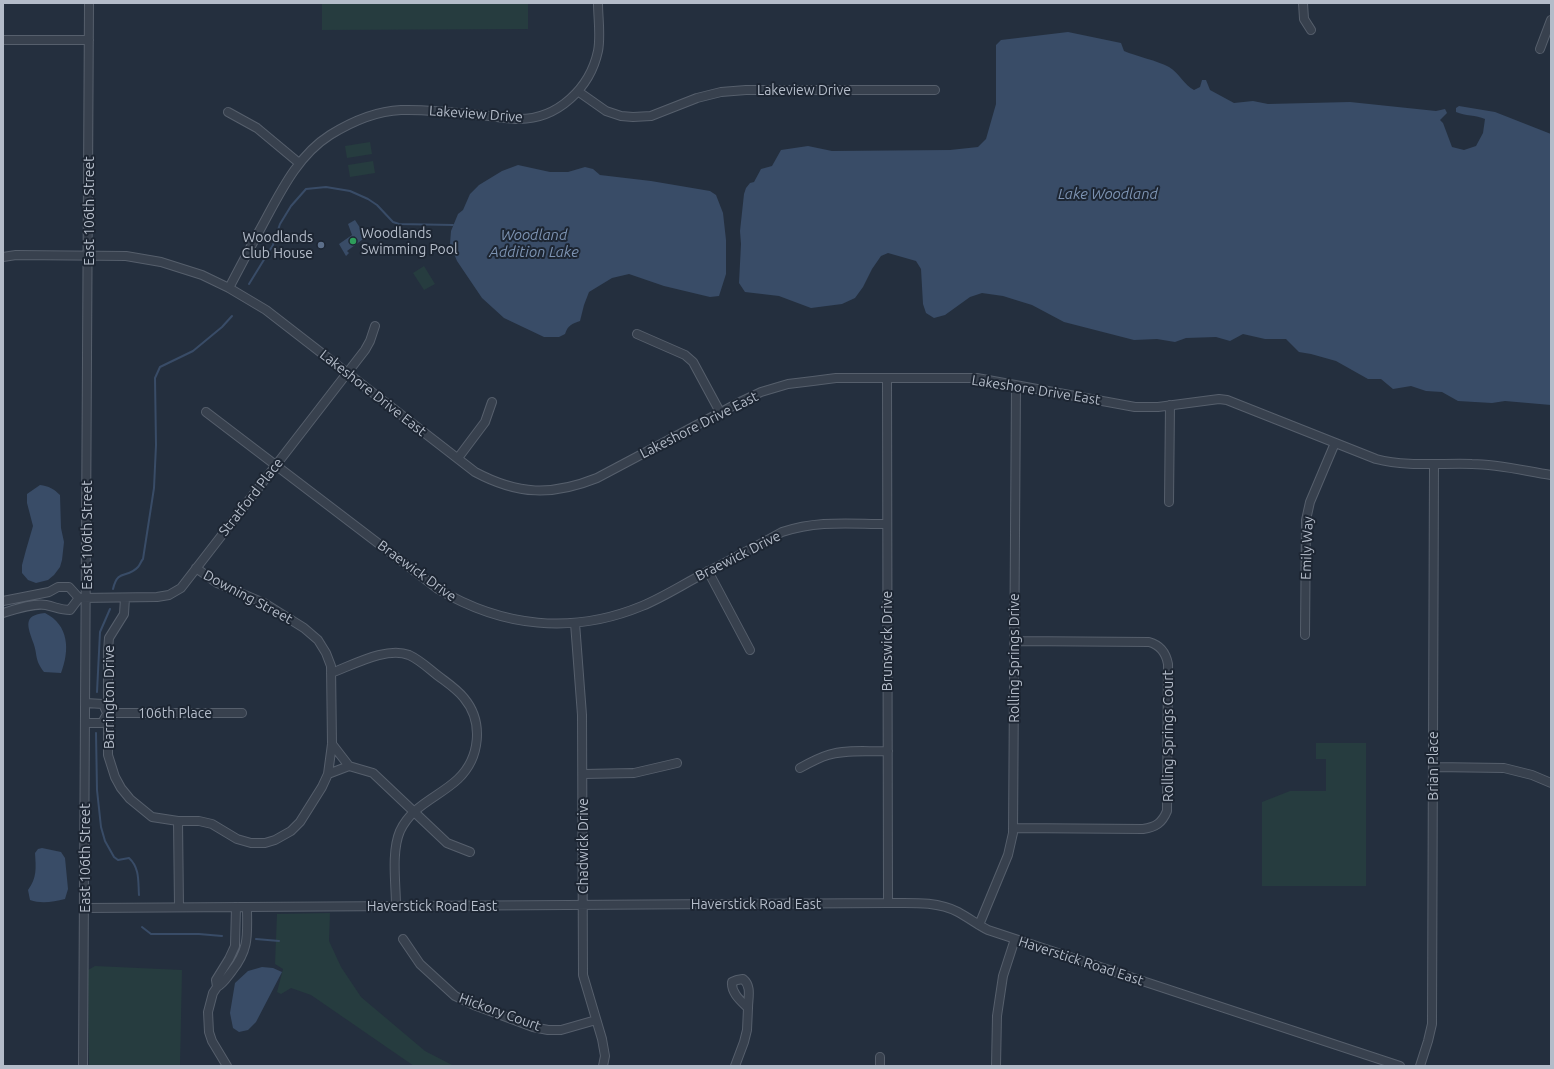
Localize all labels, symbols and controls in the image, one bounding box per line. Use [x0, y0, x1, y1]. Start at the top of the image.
street label: Lakeview Drive [757, 82, 851, 98]
street label: Lakeview Drive [429, 102, 523, 126]
street label: East 106th Street [81, 156, 97, 266]
water label: Lake Woodland [1058, 185, 1158, 203]
place label: Woodlands Swimming Pool [361, 225, 458, 258]
water label: Woodland Addition Lake [489, 226, 579, 261]
place label: Woodlands Club House [242, 229, 313, 262]
marker: Woodlands Swimming Pool [348, 236, 358, 246]
marker: Woodlands Club House [316, 240, 326, 250]
street label: Lakeshore Drive East [316, 346, 430, 440]
street label: Lakeshore Drive East [970, 372, 1102, 408]
street label: Lakeshore Drive East [637, 388, 761, 462]
street label: Stratford Place [215, 455, 287, 539]
street label: East 106th Street [79, 480, 95, 590]
street label: Emily Way [1297, 516, 1317, 580]
street label: Braewick Drive [693, 527, 783, 585]
street label: Braewick Drive [374, 537, 460, 605]
street label: Downing Street [201, 566, 295, 628]
street label: Brunswick Drive [879, 591, 895, 691]
street label: Rolling Springs Drive [1006, 593, 1022, 723]
street label: Barrington Drive [101, 645, 117, 749]
street label: Rolling Springs Court [1160, 670, 1176, 802]
street label: 106th Place [138, 705, 212, 721]
street label: Brian Place [1425, 731, 1441, 801]
street label: Chadwick Drive [575, 798, 591, 894]
street label: East 106th Street [77, 803, 93, 913]
street label: Haverstick Road East [691, 896, 821, 912]
street label: Haverstick Road East [367, 898, 497, 914]
street label: Haverstick Road East [1016, 933, 1146, 989]
street label: Hickory Court [457, 989, 543, 1035]

